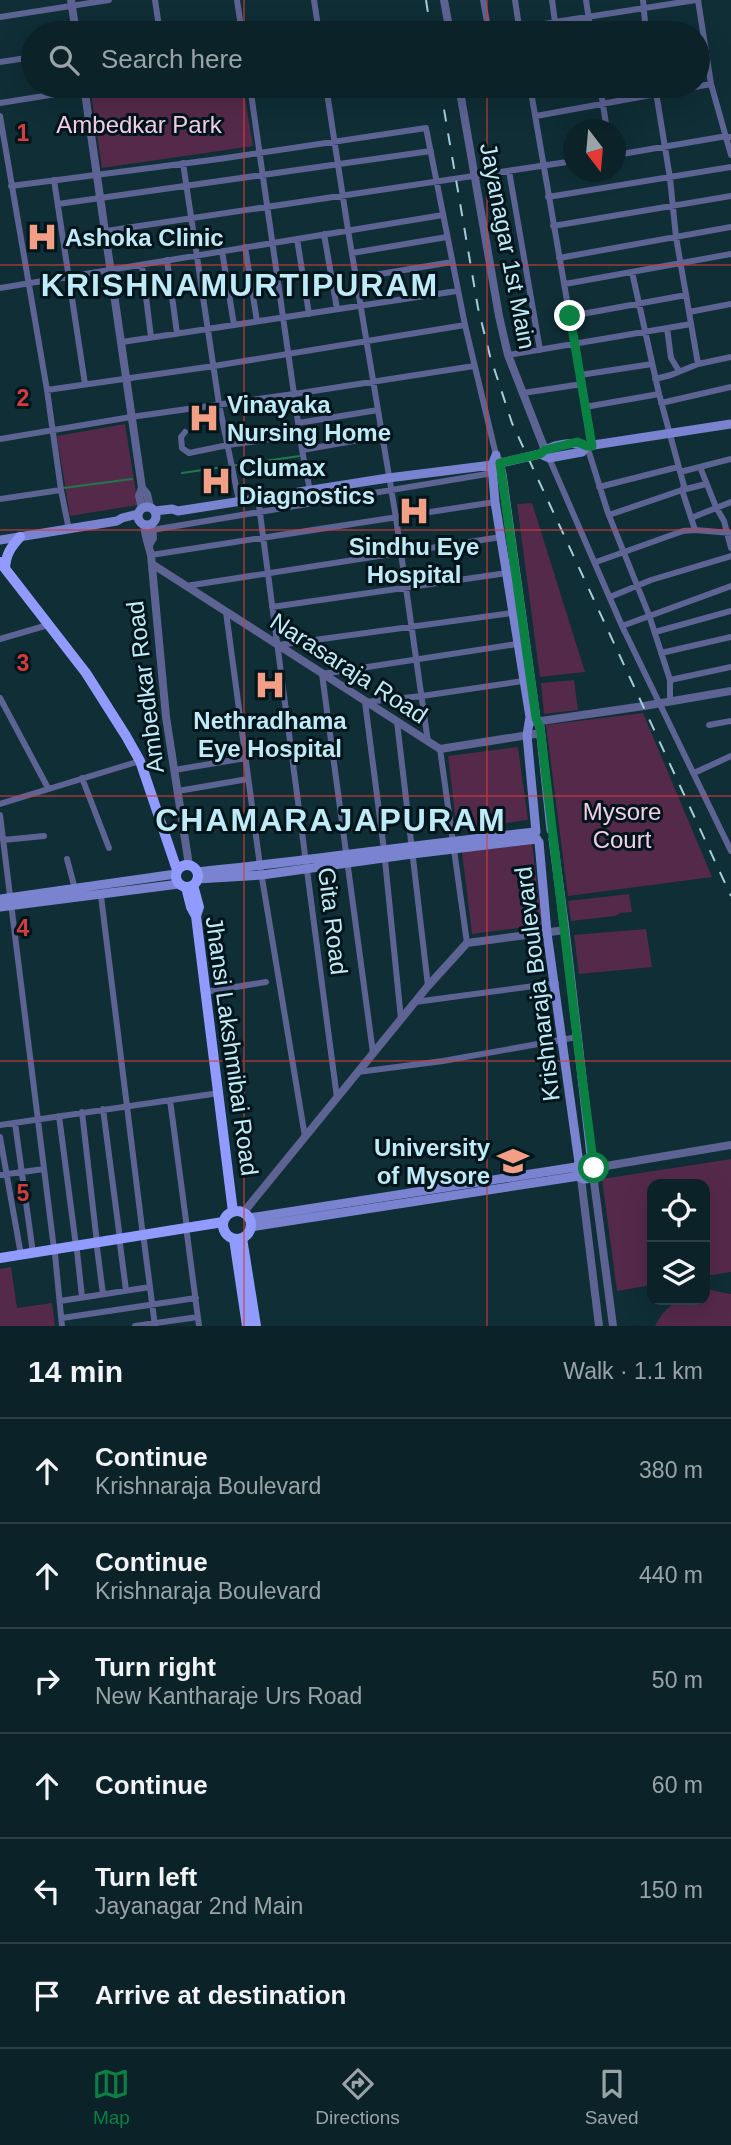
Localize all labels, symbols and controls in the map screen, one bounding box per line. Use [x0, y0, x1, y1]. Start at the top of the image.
search box [21, 21, 710, 98]
icon: search [45, 41, 83, 79]
text: Search here [101, 44, 243, 74]
park label: Ambedkar Park [56, 111, 223, 138]
north arrow [563, 119, 626, 182]
text: 1 [17, 120, 30, 146]
street label: Jayanagar 1st Main [475, 141, 541, 351]
hospital icon: Ashoka Clinic [25, 220, 59, 254]
place label: Ashoka Clinic [65, 224, 224, 251]
district label: KRISHNAMURTIPURAM [41, 267, 439, 303]
route end [554, 300, 585, 331]
text: 2 [17, 385, 29, 411]
place label: Vinayaka Nursing Home [227, 391, 391, 446]
hospital icon: Vinayaka Nursing Home [187, 401, 221, 435]
place label: Clumax Diagnostics [239, 454, 375, 509]
hospital icon: Clumax Diagnostics [199, 464, 233, 498]
hospital icon: Sindhu Eye Hospital [397, 494, 431, 528]
place label: Sindhu Eye Hospital [349, 533, 479, 588]
street label: Ambedkar Road [121, 599, 169, 775]
street label: Narasaraja Road [266, 607, 432, 729]
text: 3 [17, 650, 29, 676]
hospital icon: Nethradhama Eye Hospital [253, 668, 287, 702]
place label: Nethradhama Eye Hospital [193, 707, 347, 762]
park label: Mysore Court [583, 798, 661, 853]
district label: CHAMARAJAPURAM [155, 802, 507, 838]
street label: Krishnaraja Boulevard [509, 865, 565, 1103]
street label: Gita Road [313, 866, 353, 976]
text: 4 [17, 915, 30, 941]
street label: Jhansi Lakshmibai Road [200, 915, 264, 1177]
place label: University of Mysore [374, 1134, 491, 1189]
school or university icon: University of Mysore [496, 1144, 530, 1178]
route start [578, 1152, 609, 1183]
map controls [647, 1179, 710, 1305]
button: locate [647, 1179, 710, 1242]
text: 5 [17, 1180, 30, 1206]
button: layers [647, 1242, 710, 1305]
text: 14 min [28, 1355, 123, 1388]
text: Walk · 1.1 km [563, 1358, 703, 1384]
text: Continue [95, 1442, 208, 1472]
icon: ahead [28, 1452, 66, 1490]
text: 380 m [639, 1457, 703, 1483]
text: Krishnaraja Boulevard [95, 1473, 321, 1499]
text: Continue [95, 1547, 208, 1577]
icon: ahead [28, 1557, 66, 1595]
text: 440 m [639, 1562, 703, 1588]
text: Krishnaraja Boulevard [95, 1578, 321, 1604]
text: Turn right [95, 1652, 216, 1682]
icon: right [28, 1662, 66, 1700]
text: 50 m [652, 1667, 703, 1693]
text: New Kantharaje Urs Road [95, 1683, 362, 1709]
icon: ahead [28, 1767, 66, 1805]
text: Continue [95, 1770, 208, 1800]
text: 60 m [652, 1772, 703, 1798]
text: Turn left [95, 1862, 197, 1892]
icon: left [28, 1872, 66, 1910]
text: 150 m [639, 1877, 703, 1903]
text: Jayanagar 2nd Main [95, 1893, 303, 1919]
icon: arrive [28, 1977, 66, 2015]
text: Arrive at destination [95, 1980, 346, 2010]
tab: Map [92, 2065, 130, 2129]
tab: Directions [315, 2065, 400, 2129]
tab: Saved [585, 2065, 639, 2129]

